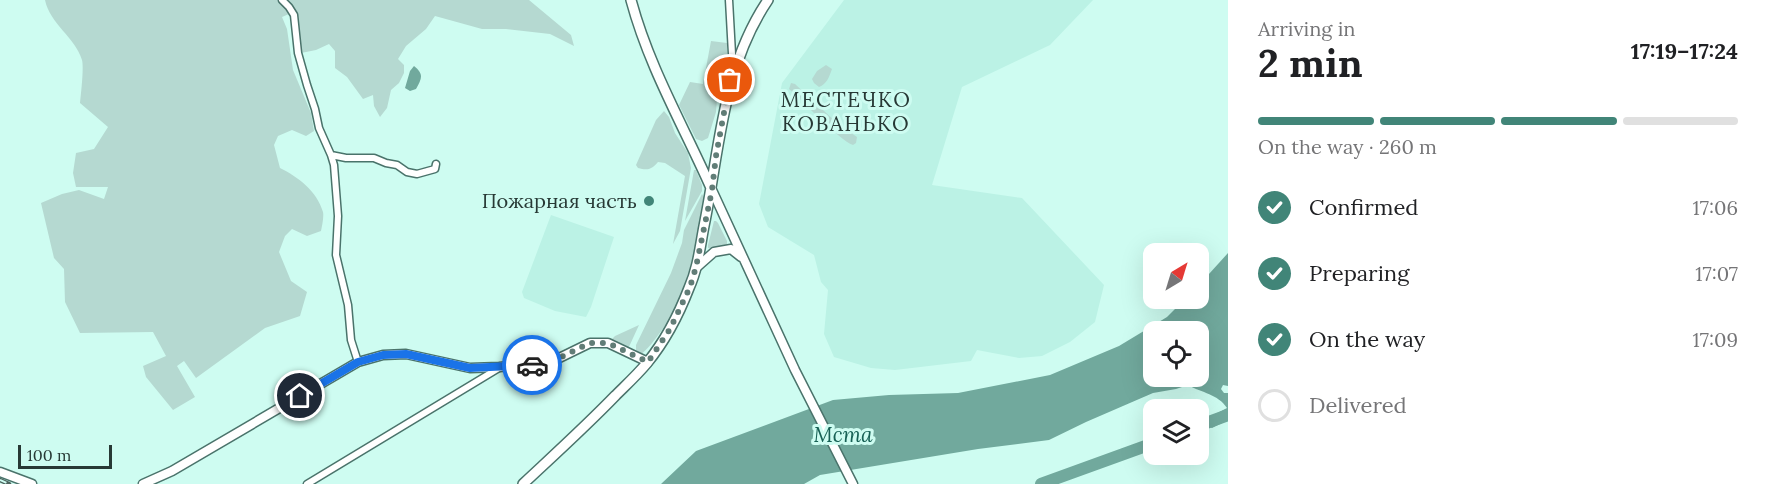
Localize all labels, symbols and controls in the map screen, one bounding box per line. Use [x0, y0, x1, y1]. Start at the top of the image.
text: Arriving in [1258, 16, 1355, 41]
text: 17:19–17:24 [1631, 37, 1738, 65]
text: 2 min [1258, 38, 1363, 88]
pin [704, 54, 755, 105]
icon: bag [713, 63, 746, 96]
district label: МЕСТЕЧКО КОВАНЬКО [781, 86, 911, 137]
text: On the way · 260 m [1258, 134, 1437, 159]
place label: Пожарная часть [482, 188, 637, 213]
icon: check [1258, 191, 1291, 224]
text: Confirmed [1309, 193, 1418, 221]
marker: Пожарная часть [642, 194, 656, 208]
text: 17:06 [1693, 195, 1738, 220]
north arrow [1143, 243, 1209, 309]
map controls [1143, 243, 1209, 465]
icon: check [1258, 257, 1291, 290]
text: Preparing [1309, 259, 1409, 287]
text: 17:07 [1695, 261, 1738, 286]
button: locate [1143, 321, 1209, 387]
icon: check [1258, 323, 1291, 356]
text: On the way [1309, 325, 1425, 353]
text: 17:09 [1693, 327, 1738, 352]
courier [502, 335, 562, 395]
icon: car [516, 349, 549, 382]
pin [274, 370, 325, 421]
icon: home [283, 379, 316, 412]
text: Delivered [1309, 391, 1407, 419]
button: layers [1143, 399, 1209, 465]
water label: Мста [813, 421, 873, 448]
scale bar [18, 442, 112, 470]
text: 100 m [27, 445, 71, 465]

